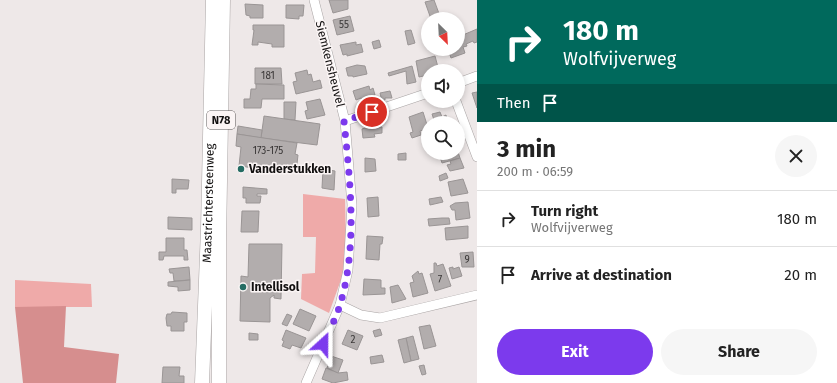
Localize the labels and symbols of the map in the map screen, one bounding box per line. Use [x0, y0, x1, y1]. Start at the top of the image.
north arrow [421, 12, 465, 56]
street label: Siemkensheuvel [313, 19, 348, 109]
house number: 55 [339, 19, 349, 31]
house number: 181 [261, 70, 275, 82]
pin [355, 95, 389, 129]
road number: N78 [207, 111, 235, 129]
street label: Maastrichtersteenweg [200, 142, 217, 263]
house number: 173-175 [253, 145, 283, 157]
place label: Vanderstukken [248, 162, 331, 176]
marker: Vanderstukken [236, 164, 246, 174]
house number: 9 [464, 254, 470, 266]
house number: 7 [438, 274, 443, 286]
place label: Intellisol [251, 280, 300, 294]
marker: Intellisol [238, 282, 248, 292]
position arrow [302, 323, 344, 365]
house number: 2 [351, 334, 356, 346]

